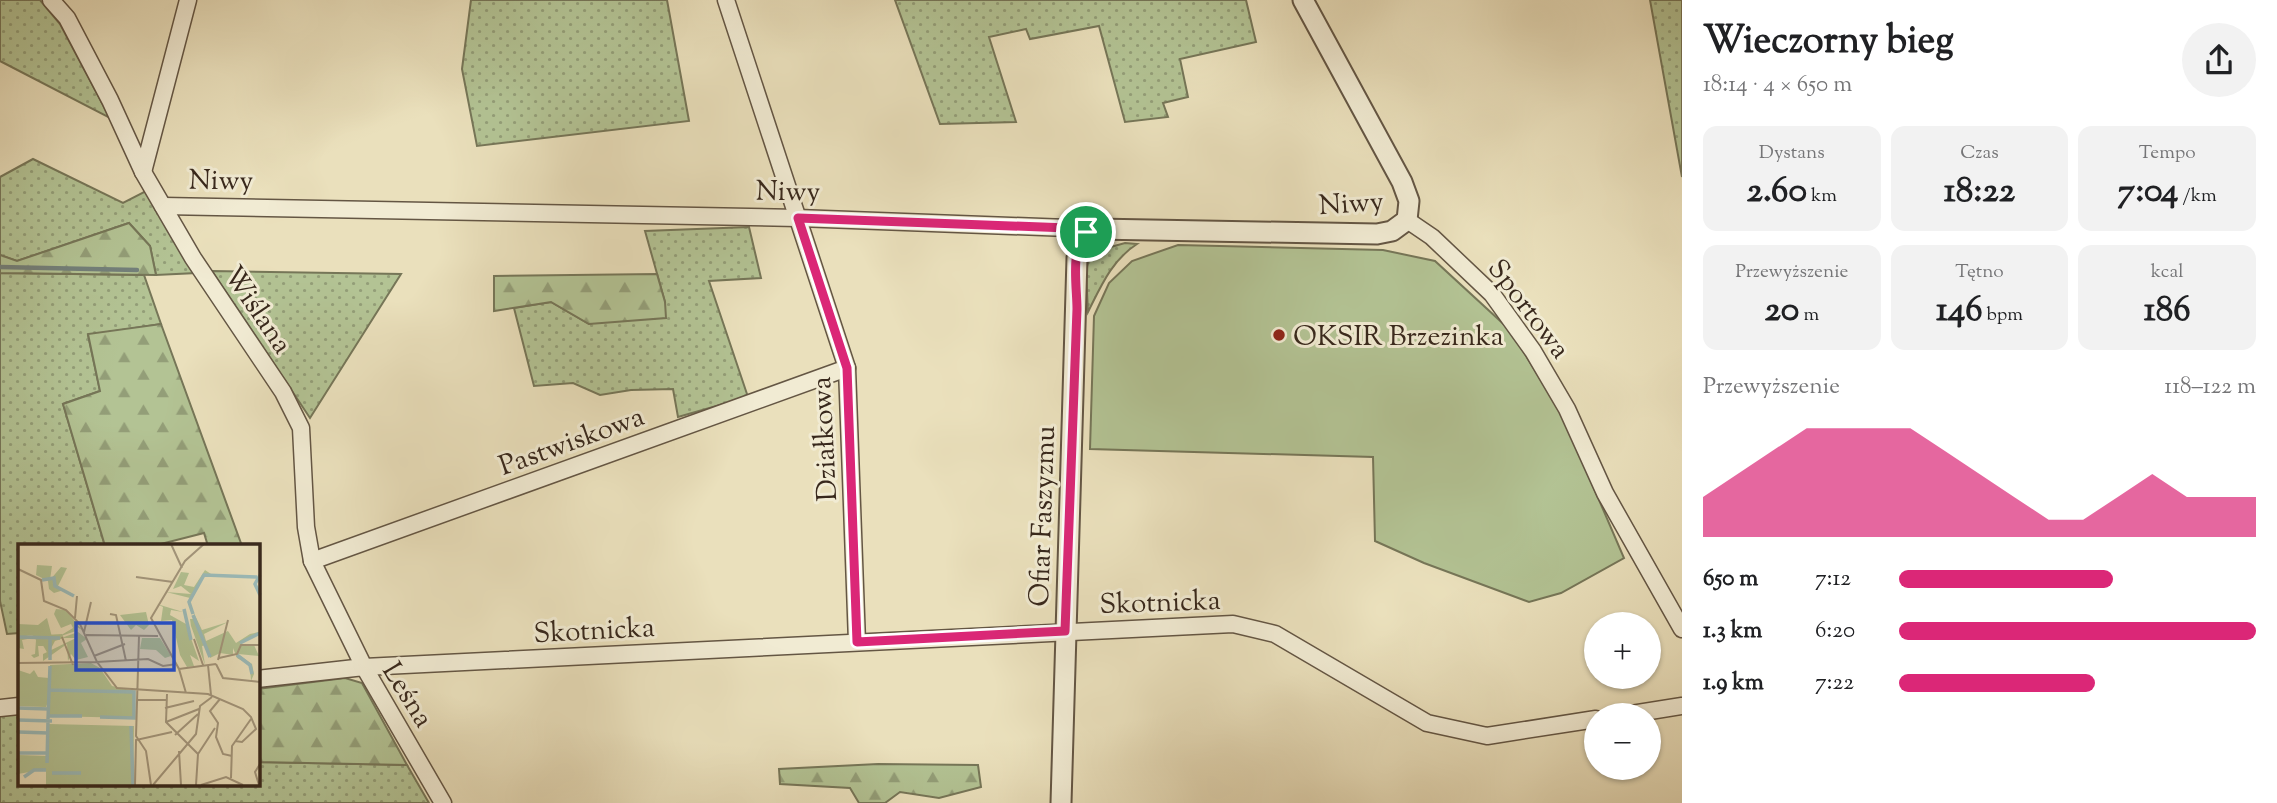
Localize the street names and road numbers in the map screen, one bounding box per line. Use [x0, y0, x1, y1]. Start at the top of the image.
street label: Niwy [188, 161, 254, 203]
street label: Niwy [755, 172, 821, 214]
street label: Niwy [1317, 183, 1385, 227]
street label: Sportowa [1477, 251, 1579, 368]
street label: Wiślana [212, 259, 301, 363]
street label: Działkowa [803, 375, 849, 502]
street label: Pastwiskowa [494, 398, 650, 488]
street label: Ofiar Faszyzmu [1021, 425, 1067, 607]
street label: Skotnicka [1099, 582, 1222, 626]
street label: Skotnicka [532, 609, 656, 655]
street label: Leśna [371, 655, 442, 736]

